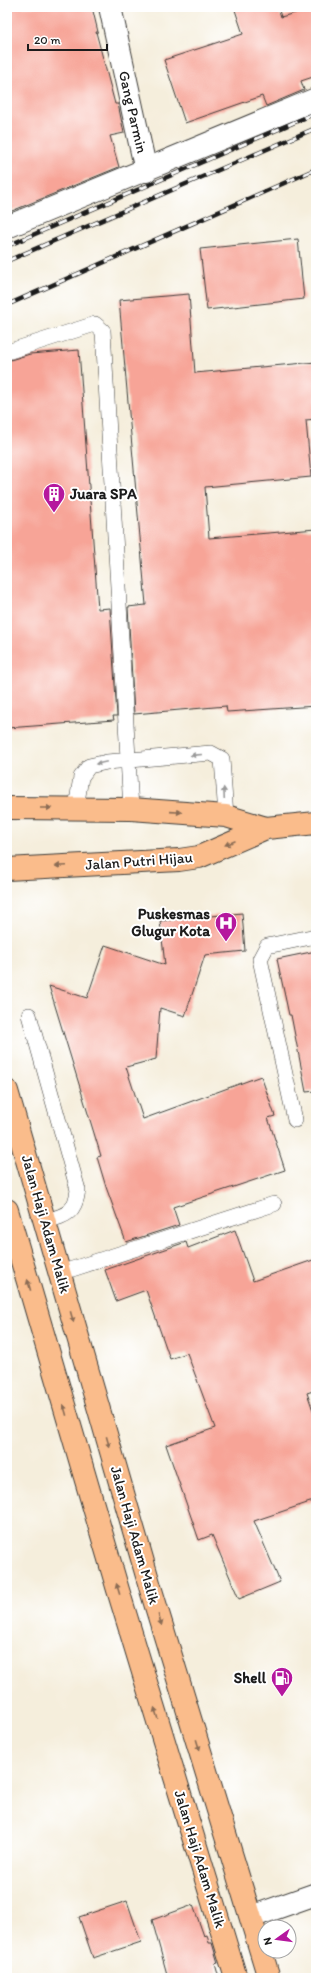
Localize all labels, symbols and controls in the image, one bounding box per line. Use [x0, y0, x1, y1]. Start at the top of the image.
scale bar [28, 26, 107, 52]
text: 20 m [34, 33, 61, 47]
street label: Gang Parmin [115, 69, 151, 155]
building icon: Juara SPA [41, 481, 67, 514]
place label: Juara SPA [69, 485, 137, 503]
one-way arrow [190, 751, 202, 758]
one-way arrow [95, 761, 107, 767]
one-way arrow [221, 787, 228, 799]
one-way arrow [40, 805, 53, 811]
one-way arrow [170, 809, 182, 816]
one-way arrow [223, 841, 235, 847]
street label: Jalan Putri Hijau [85, 848, 193, 874]
one-way arrow [55, 863, 67, 870]
place label: Puskesmas Glugur Kota [131, 905, 210, 941]
hospital icon: Puskesmas Glugur Kota [213, 910, 239, 943]
street label: Jalan Haji Adam Malik [18, 1153, 74, 1295]
one-way arrow [26, 1279, 32, 1291]
one-way arrow [69, 1311, 75, 1323]
one-way arrow [62, 1404, 68, 1416]
one-way arrow [105, 1436, 111, 1448]
street label: Jalan Haji Adam Malik [107, 1464, 163, 1606]
one-way arrow [115, 1582, 121, 1594]
one-way arrow [157, 1614, 163, 1626]
fuel station icon: Shell [269, 1665, 295, 1698]
place label: Shell [234, 1669, 267, 1687]
one-way arrow [153, 1707, 159, 1719]
one-way arrow [195, 1739, 201, 1751]
street label: Jalan Haji Adam Malik [170, 1788, 230, 1930]
north arrow [257, 1919, 297, 1959]
text: N [261, 1936, 275, 1946]

